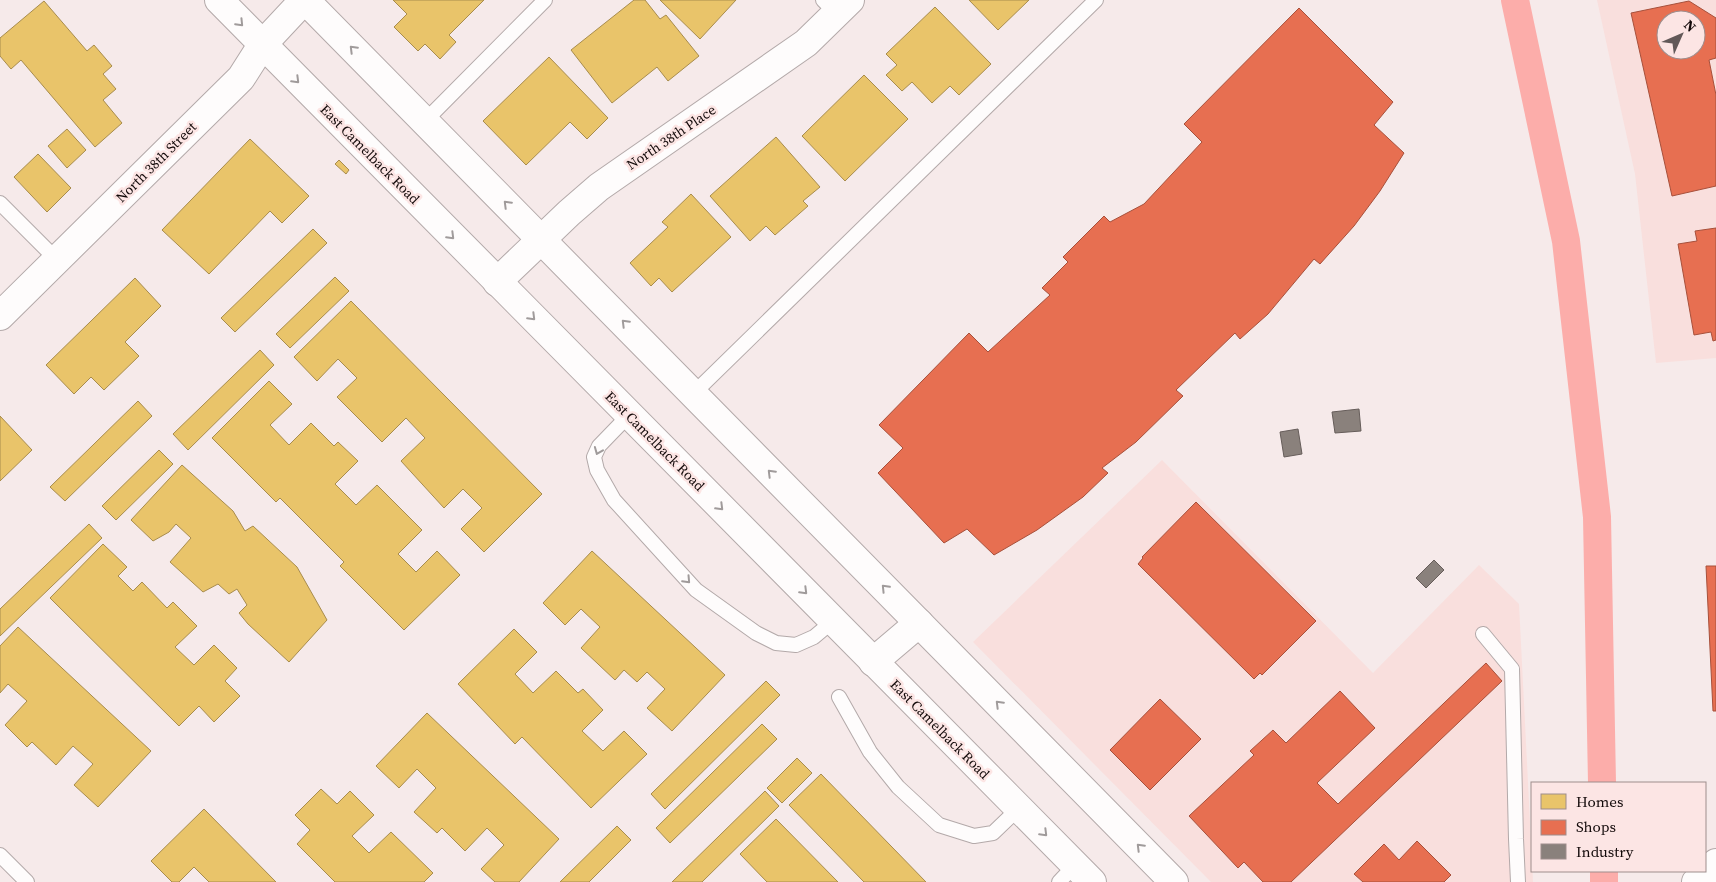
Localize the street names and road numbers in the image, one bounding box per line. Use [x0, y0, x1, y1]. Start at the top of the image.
street label: East Camelback Road [316, 100, 424, 208]
street label: North 38th Place [622, 100, 720, 174]
street label: North 38th Street [111, 117, 201, 207]
street label: East Camelback Road [601, 387, 709, 495]
street label: East Camelback Road [886, 675, 994, 783]

